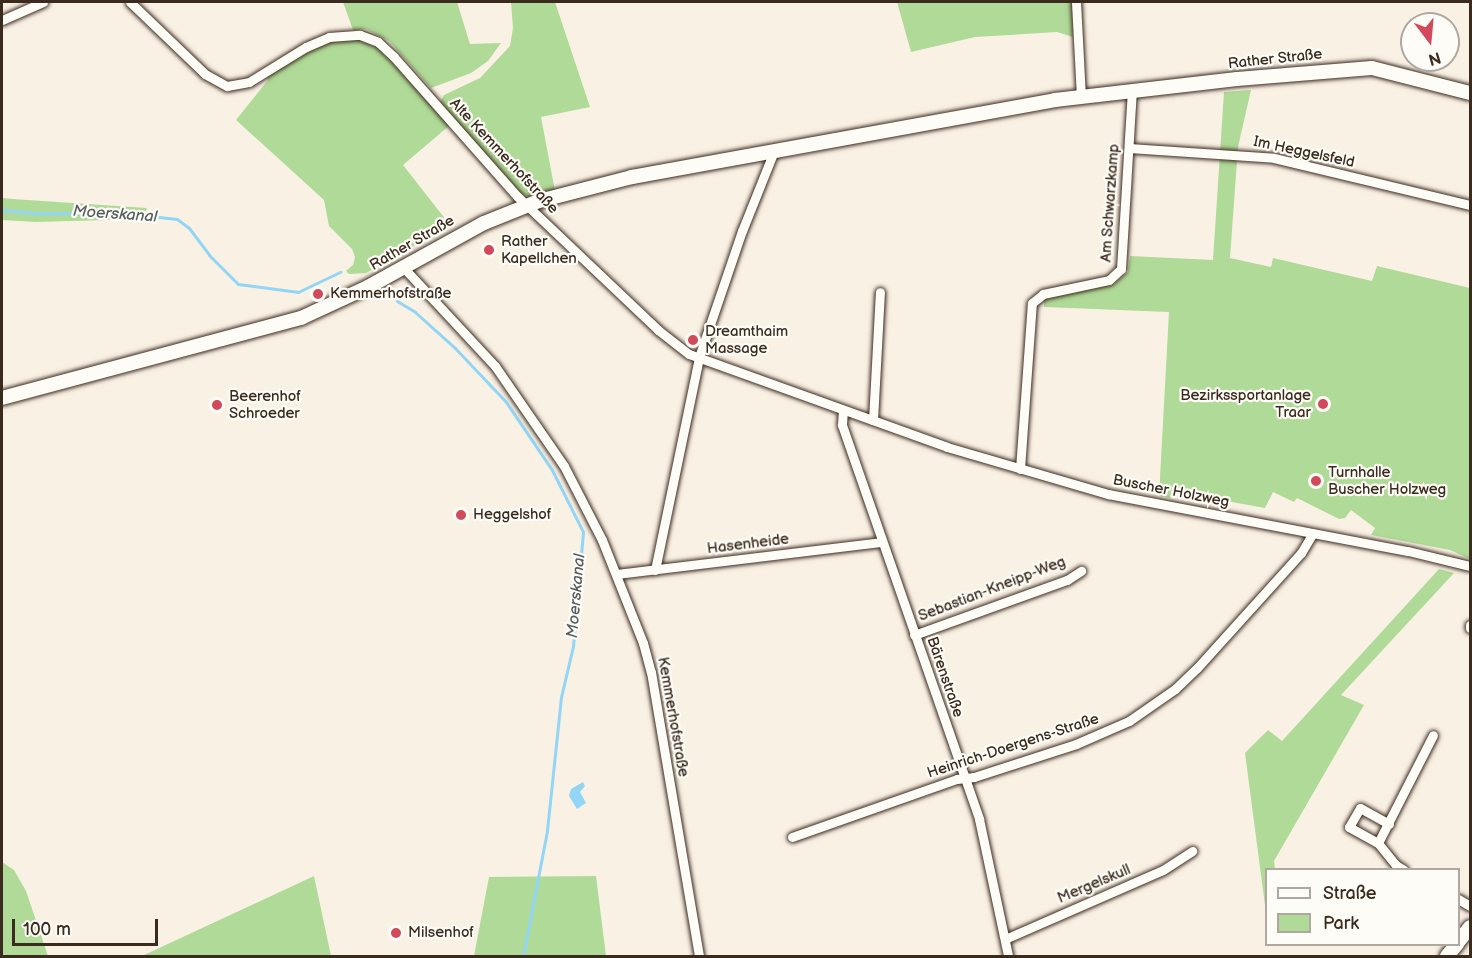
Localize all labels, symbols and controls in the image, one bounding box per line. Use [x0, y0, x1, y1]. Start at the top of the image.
north arrow [1400, 12, 1460, 72]
street label: Rather Straße [1227, 45, 1323, 73]
text: N [1426, 47, 1443, 69]
street label: Alte Kemmerhofstraße [446, 95, 562, 217]
street label: Im Heggelsfeld [1252, 133, 1356, 171]
street label: Am Schwarzkamp [1097, 143, 1123, 263]
water label: Moerskanal [72, 202, 158, 228]
street label: Rather Straße [366, 211, 458, 275]
place label: Rather Kapellchen [501, 232, 577, 267]
marker: Rather Kapellchen [482, 243, 496, 257]
place label: Kemmerhofstraße [330, 285, 451, 303]
marker: Kemmerhofstraße [311, 287, 325, 301]
place label: Dreamthaim Massage [705, 322, 788, 357]
marker: Dreamthaim Massage [686, 333, 700, 347]
place label: Bezirkssportanlage Traar [1180, 386, 1311, 421]
place label: Beerenhof Schroeder [229, 387, 301, 422]
marker: Bezirkssportanlage Traar [1316, 397, 1330, 411]
marker: Beerenhof Schroeder [210, 398, 224, 412]
place label: Turnhalle Buscher Holzweg [1328, 463, 1446, 498]
street label: Buscher Holzweg [1111, 471, 1231, 511]
marker: Turnhalle Buscher Holzweg [1309, 474, 1323, 488]
place label: Heggelshof [473, 506, 551, 524]
marker: Heggelshof [454, 508, 468, 522]
street label: Hasenheide [706, 530, 790, 558]
water label: Moerskanal [564, 553, 590, 639]
street label: Sebastian-Kneipp-Weg [916, 553, 1068, 625]
street label: Bärenstraße [923, 634, 967, 720]
street label: Kemmerhofstraße [654, 656, 692, 778]
street label: Heinrich-Doergens-Straße [925, 710, 1101, 782]
street label: Mergelskull [1055, 861, 1133, 907]
legend [1265, 868, 1460, 946]
text: Straße [1323, 883, 1376, 904]
scale bar [15, 907, 160, 945]
text: Park [1323, 913, 1359, 934]
text: 100 m [23, 919, 71, 940]
place label: Milsenhof [408, 924, 474, 942]
marker: Milsenhof [389, 926, 403, 940]

